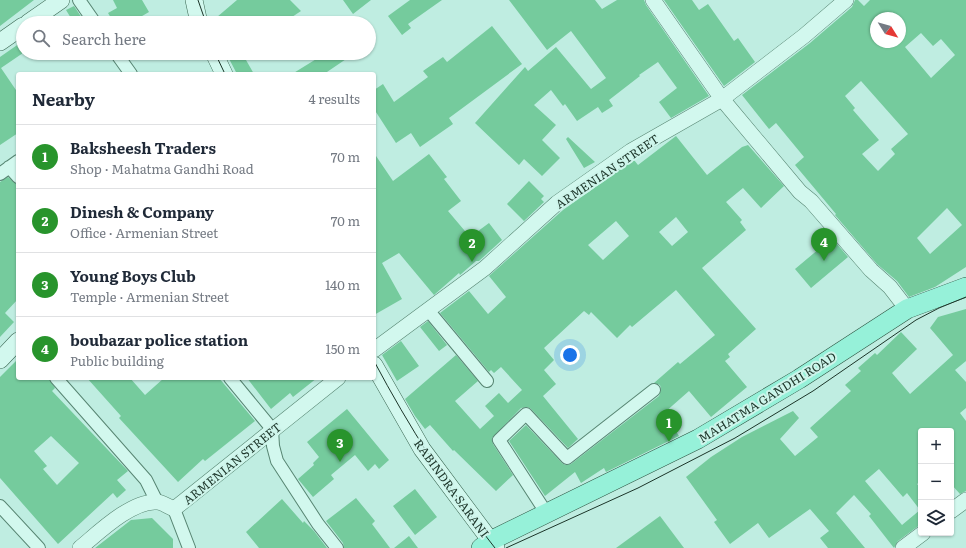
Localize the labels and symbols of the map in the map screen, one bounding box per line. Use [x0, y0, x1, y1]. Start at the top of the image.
north arrow [870, 12, 906, 48]
street label: ARMENIAN STREET [552, 129, 663, 212]
pin: 4 [811, 228, 837, 261]
pin: 2 [459, 229, 485, 262]
your location [560, 345, 580, 365]
street label: MAHATMA GANDHI ROAD [695, 347, 839, 447]
pin: 1 [656, 409, 682, 442]
street label: ARMENIAN STREET [179, 418, 285, 508]
pin: 3 [327, 429, 353, 462]
street label: RABINDRA SARANI [410, 435, 494, 541]

